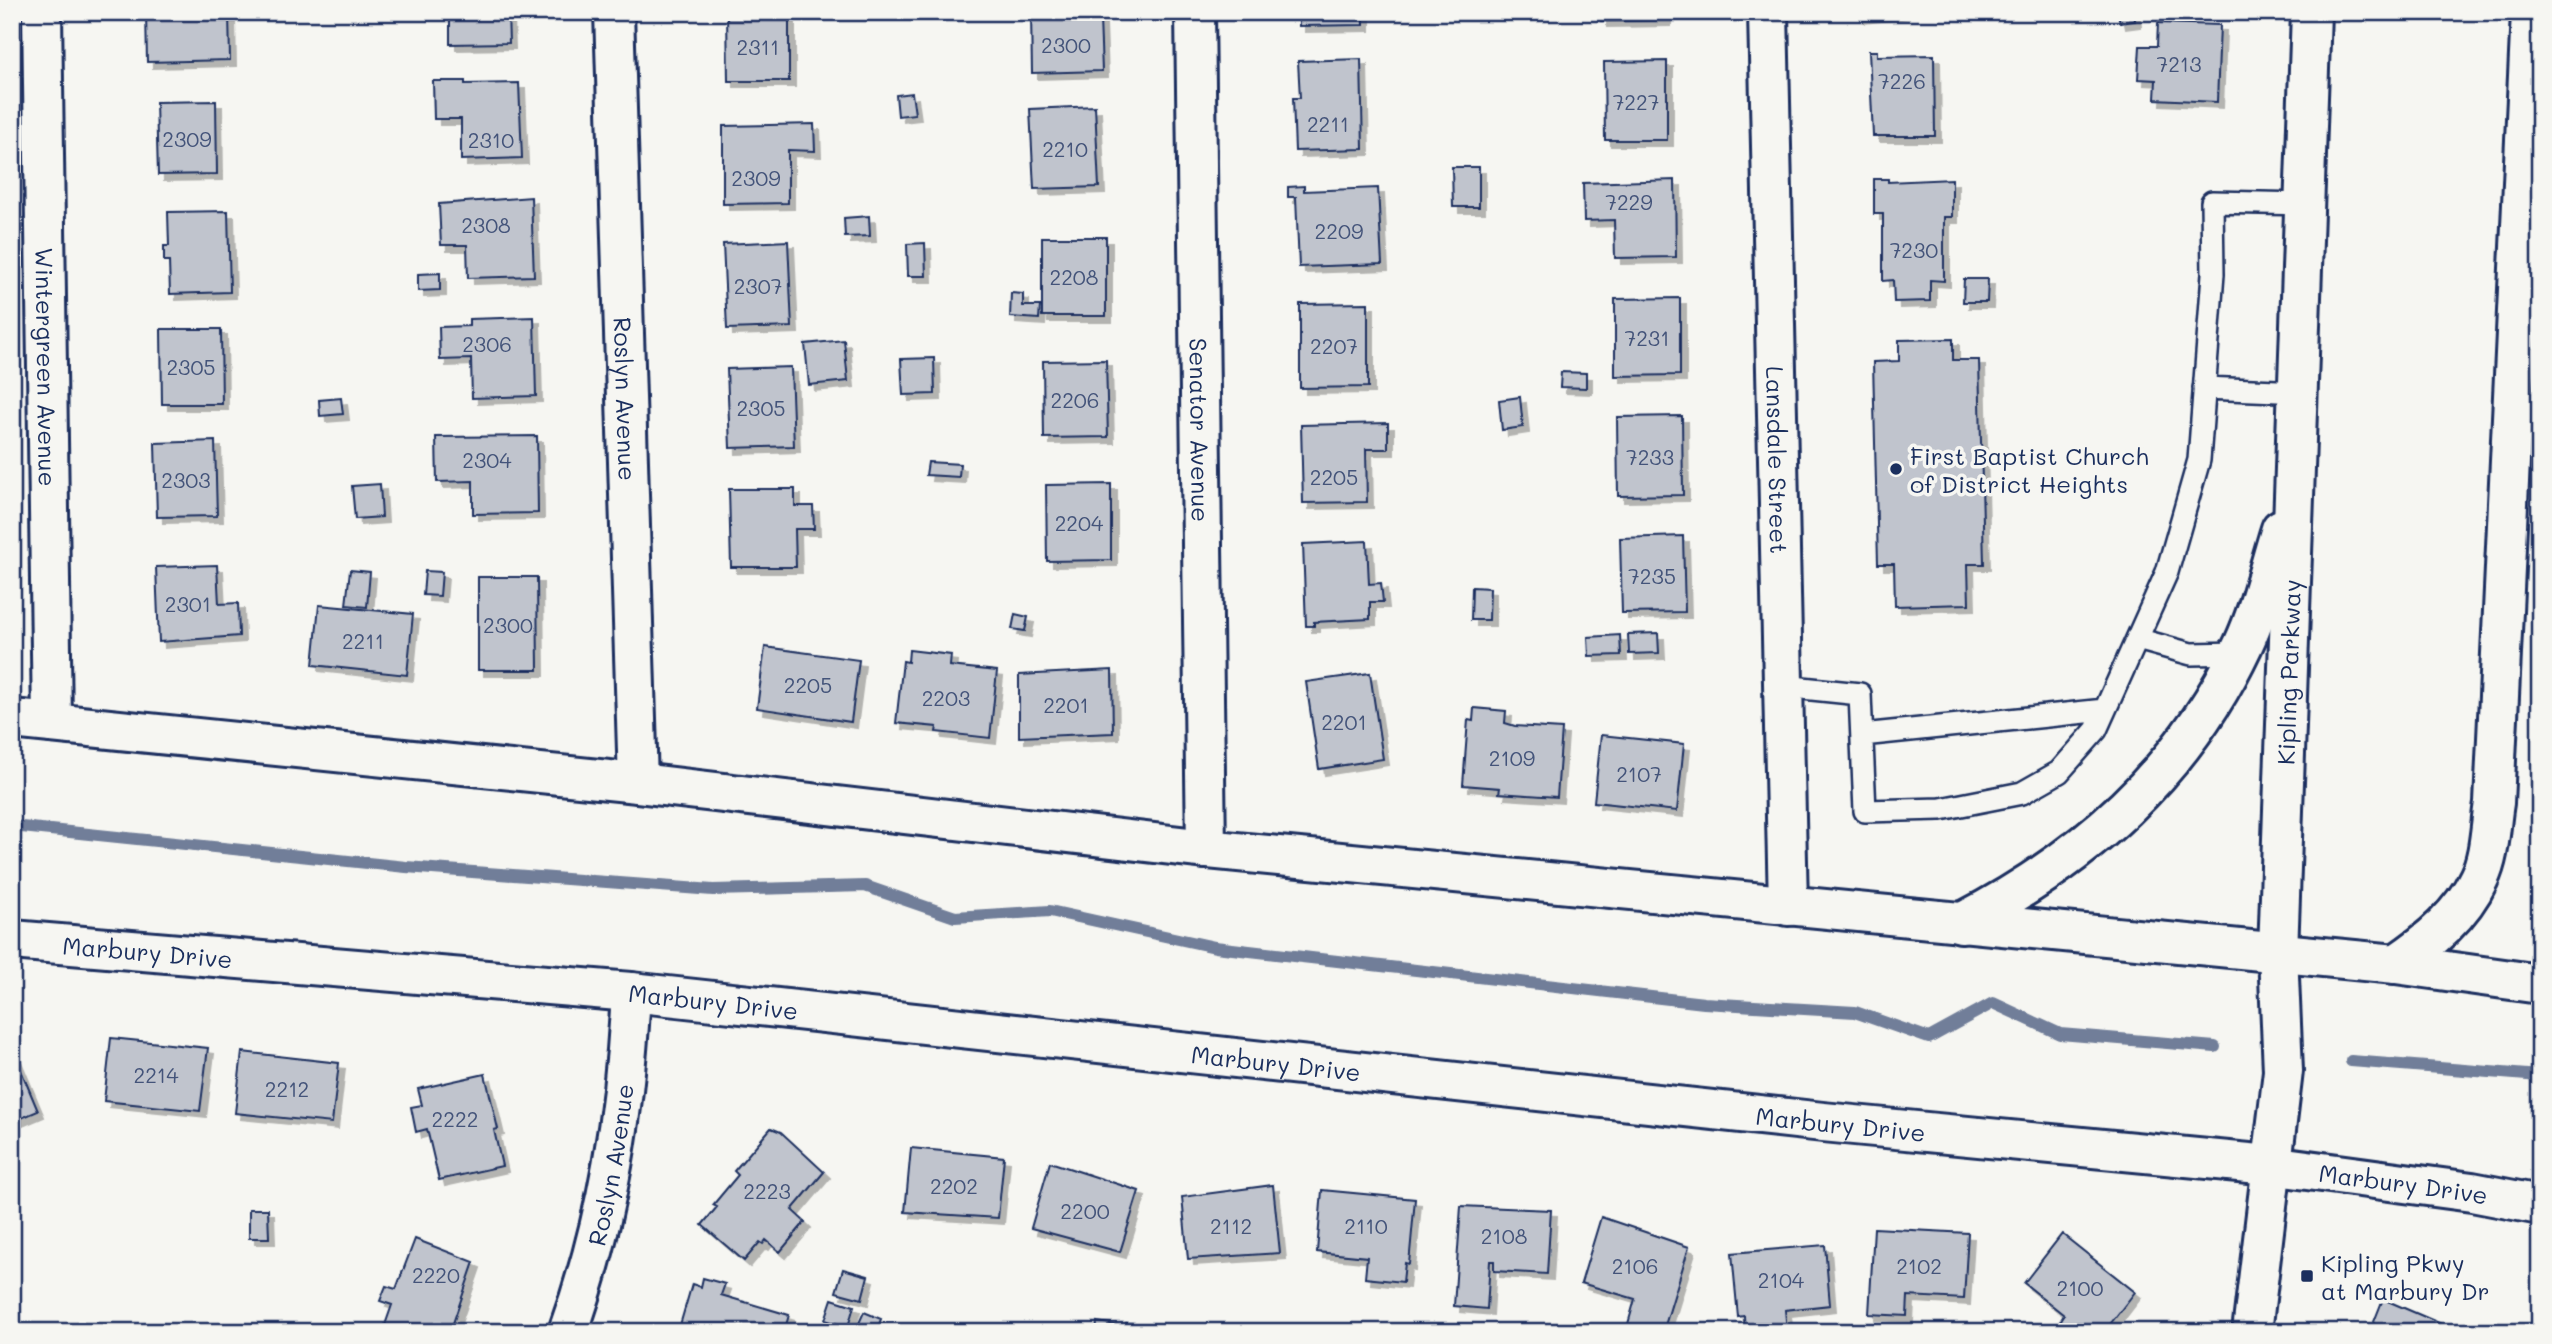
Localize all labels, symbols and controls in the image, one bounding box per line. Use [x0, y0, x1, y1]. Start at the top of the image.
house number: 2300 [1041, 31, 1091, 58]
house number: 2311 [737, 33, 779, 60]
house number: 7213 [2156, 50, 2202, 77]
house number: 7226 [1878, 67, 1926, 94]
house number: 7227 [1613, 88, 1659, 115]
house number: 2211 [1307, 110, 1349, 137]
house number: 2309 [162, 125, 212, 152]
house number: 2310 [468, 126, 514, 153]
house number: 2210 [1042, 135, 1088, 162]
house number: 2309 [731, 164, 781, 191]
house number: 7229 [1605, 188, 1653, 215]
house number: 2308 [461, 211, 511, 238]
house number: 2209 [1315, 217, 1363, 244]
house number: 7230 [1890, 236, 1938, 263]
street label: Wintergreen Avenue [30, 247, 64, 487]
house number: 2208 [1049, 263, 1099, 290]
house number: 2307 [734, 272, 782, 299]
street label: Roslyn Avenue [608, 316, 644, 481]
house number: 7231 [1624, 324, 1670, 351]
house number: 2306 [462, 330, 512, 357]
house number: 2207 [1310, 332, 1358, 359]
street label: Senator Avenue [1184, 338, 1217, 522]
house number: 2305 [166, 353, 216, 380]
street label: Lansdale Street [1760, 366, 1796, 554]
house number: 2206 [1050, 386, 1100, 413]
house number: 2305 [736, 394, 786, 421]
place label: First Baptist Church of District Heights [1910, 440, 2149, 499]
house number: 7233 [1626, 443, 1674, 470]
house number: 2304 [462, 446, 512, 473]
marker: First Baptist Church of District Heights [1888, 461, 1904, 477]
house number: 2205 [1310, 463, 1358, 490]
house number: 2303 [161, 466, 211, 493]
house number: 2204 [1055, 509, 1104, 536]
house number: 7235 [1628, 562, 1676, 589]
street label: Kipling Parkway [2269, 579, 2307, 765]
house number: 2301 [165, 590, 211, 617]
house number: 2300 [483, 611, 533, 638]
house number: 2211 [342, 627, 384, 654]
house number: 2205 [784, 671, 832, 698]
house number: 2203 [922, 684, 970, 711]
house number: 2201 [1043, 691, 1089, 718]
house number: 2201 [1321, 708, 1367, 735]
house number: 2109 [1489, 744, 1535, 771]
house number: 2107 [1616, 760, 1662, 787]
street label: Marbury Drive [61, 929, 234, 974]
street label: Marbury Drive [627, 976, 800, 1026]
street label: Marbury Drive [1190, 1038, 1362, 1087]
house number: 2214 [133, 1061, 179, 1088]
house number: 2212 [265, 1075, 309, 1102]
street label: Roslyn Avenue [580, 1082, 639, 1249]
street label: Marbury Drive [1754, 1099, 1927, 1147]
house number: 2222 [432, 1105, 478, 1132]
street label: Marbury Drive [2317, 1156, 2491, 1210]
house number: 2202 [930, 1172, 978, 1199]
house number: 2223 [743, 1177, 791, 1204]
house number: 2200 [1060, 1197, 1110, 1224]
house number: 2112 [1210, 1212, 1252, 1239]
house number: 2110 [1344, 1212, 1388, 1239]
house number: 2108 [1481, 1222, 1527, 1249]
place label: Kipling Pkwy at Marbury Dr [2321, 1247, 2490, 1306]
house number: 2106 [1612, 1252, 1658, 1279]
house number: 2102 [1896, 1252, 1942, 1279]
house number: 2220 [412, 1261, 460, 1288]
house number: 2104 [1758, 1266, 1805, 1293]
marker: Kipling Pkwy at Marbury Dr [2299, 1268, 2315, 1284]
house number: 2100 [2057, 1274, 2104, 1301]

